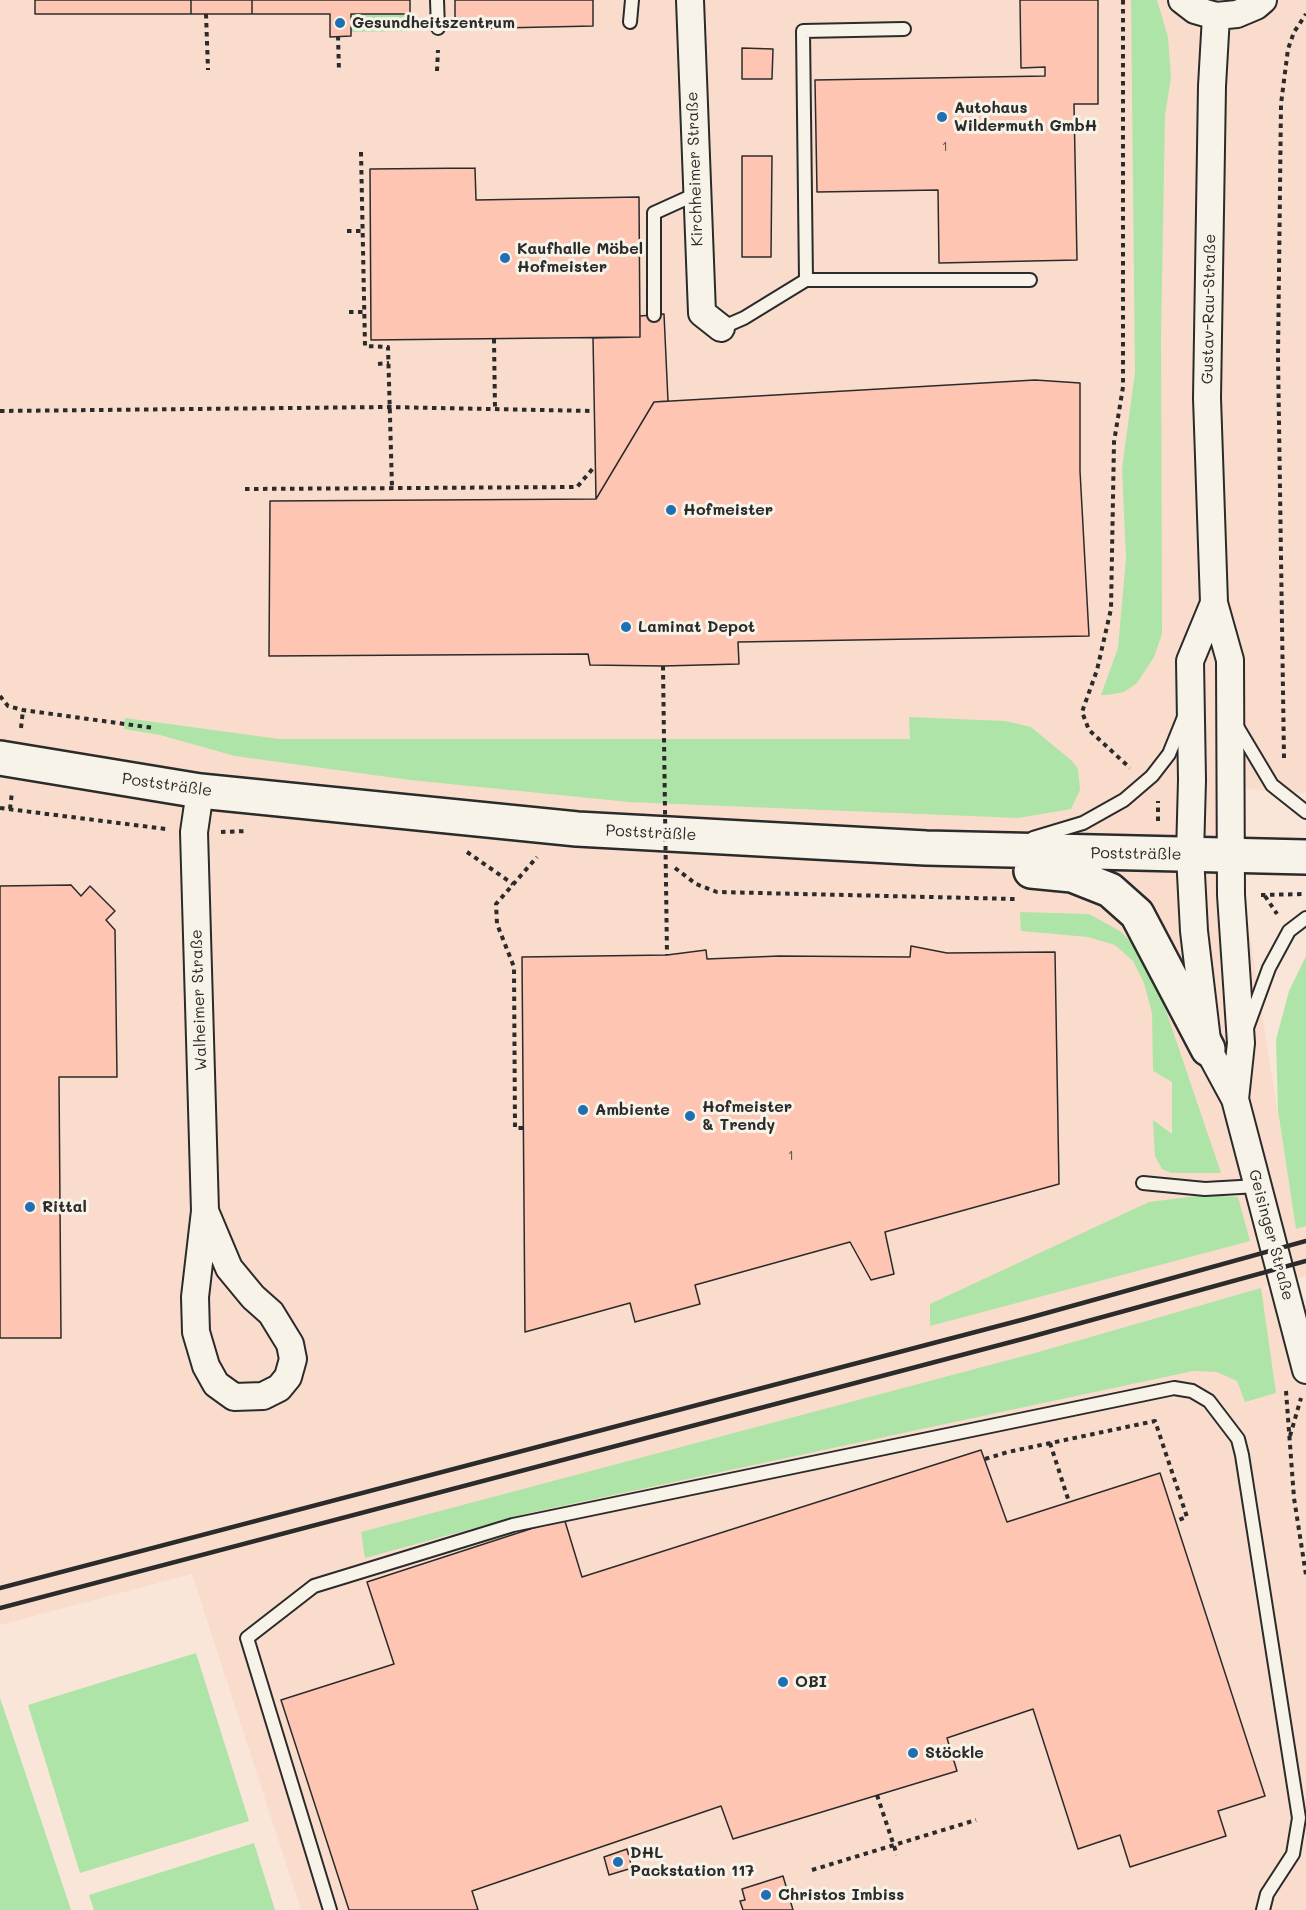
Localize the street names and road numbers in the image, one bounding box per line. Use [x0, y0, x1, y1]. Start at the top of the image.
street label: Kirchheimer Straße [683, 91, 707, 247]
street label: Gustav-Rau-Straße [1198, 234, 1220, 384]
street label: Poststräßle [121, 769, 213, 801]
street label: Poststräßle [605, 821, 697, 845]
street label: Poststräßle [1090, 844, 1182, 864]
street label: Walheimer Straße [187, 929, 211, 1071]
street label: Geisinger Straße [1244, 1167, 1298, 1303]

